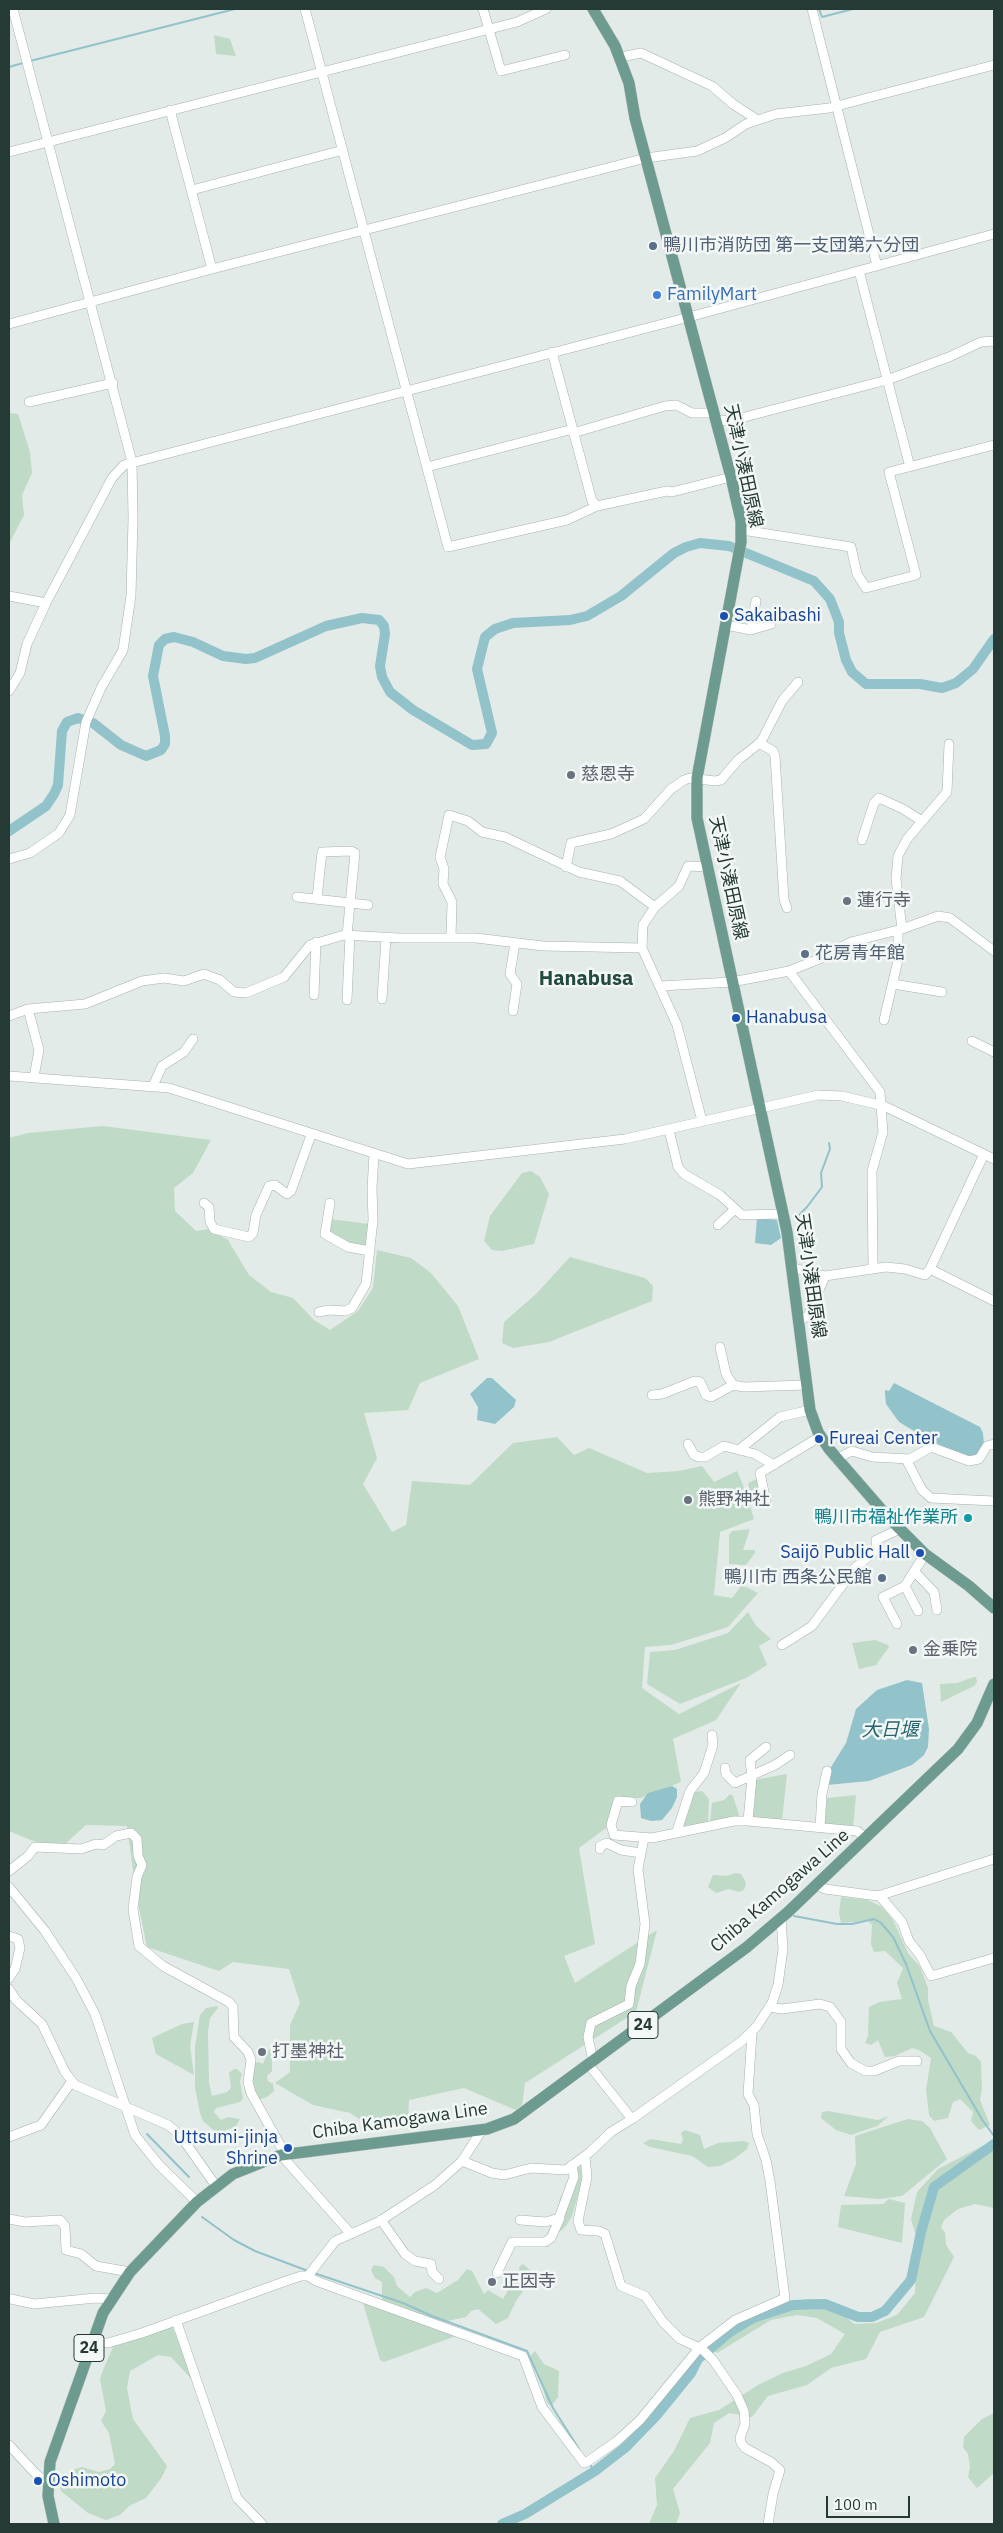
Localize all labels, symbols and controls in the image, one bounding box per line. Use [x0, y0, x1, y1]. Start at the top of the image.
place label: 鴨川市消防団 第一支団第六分団 [663, 235, 919, 257]
marker: 鴨川市消防団 第一支団第六分団 [647, 240, 659, 252]
place label: FamilyMart [667, 284, 757, 306]
marker: FamilyMart [651, 289, 663, 301]
street label: 天津小湊田原線 [719, 402, 767, 530]
place label: Sakaibashi [734, 605, 821, 627]
marker: Sakaibashi [718, 610, 730, 622]
place label: 慈恩寺 [581, 764, 635, 786]
marker: 慈恩寺 [565, 769, 577, 781]
street label: 天津小湊田原線 [704, 814, 752, 942]
place label: 蓮行寺 [857, 890, 911, 912]
marker: 蓮行寺 [841, 895, 853, 907]
place label: 花房青年館 [815, 943, 905, 965]
marker: 花房青年館 [799, 948, 811, 960]
district label: Hanabusa [539, 967, 633, 991]
place label: Hanabusa [746, 1007, 827, 1029]
marker: Hanabusa [730, 1012, 742, 1024]
street label: 天津小湊田原線 [791, 1212, 829, 1340]
place label: Fureai Center [829, 1428, 938, 1450]
marker: Fureai Center [813, 1433, 825, 1445]
place label: 熊野神社 [698, 1489, 770, 1511]
marker: 熊野神社 [682, 1494, 694, 1506]
place label: 鴨川市福祉作業所 [814, 1507, 958, 1529]
marker: 鴨川市福祉作業所 [962, 1512, 974, 1524]
place label: Saijō Public Hall [780, 1542, 910, 1564]
marker: Saijō Public Hall [914, 1547, 926, 1559]
place label: 鴨川市 西条公民館 [724, 1567, 872, 1589]
marker: 鴨川市 西条公民館 [876, 1572, 888, 1584]
place label: 金乗院 [923, 1639, 977, 1661]
marker: 金乗院 [907, 1644, 919, 1656]
water label: 大日堰 [862, 1720, 918, 1742]
street label: Chiba Kamogawa Line [706, 1825, 854, 1957]
road number: 24 [628, 2012, 658, 2038]
place label: 打墨神社 [272, 2041, 344, 2063]
marker: 打墨神社 [256, 2046, 268, 2058]
street label: Chiba Kamogawa Line [311, 2098, 489, 2144]
place label: Uttsumi-jinja Shrine [174, 2127, 278, 2170]
marker: Uttsumi-jinja Shrine [282, 2142, 294, 2154]
place label: 正因寺 [502, 2271, 556, 2293]
marker: 正因寺 [486, 2276, 498, 2288]
road number: 24 [74, 2334, 104, 2362]
place label: Oshimoto [48, 2470, 126, 2492]
marker: Oshimoto [32, 2475, 44, 2487]
scale bar [828, 2486, 912, 2518]
text: 100 m [834, 2495, 878, 2514]

